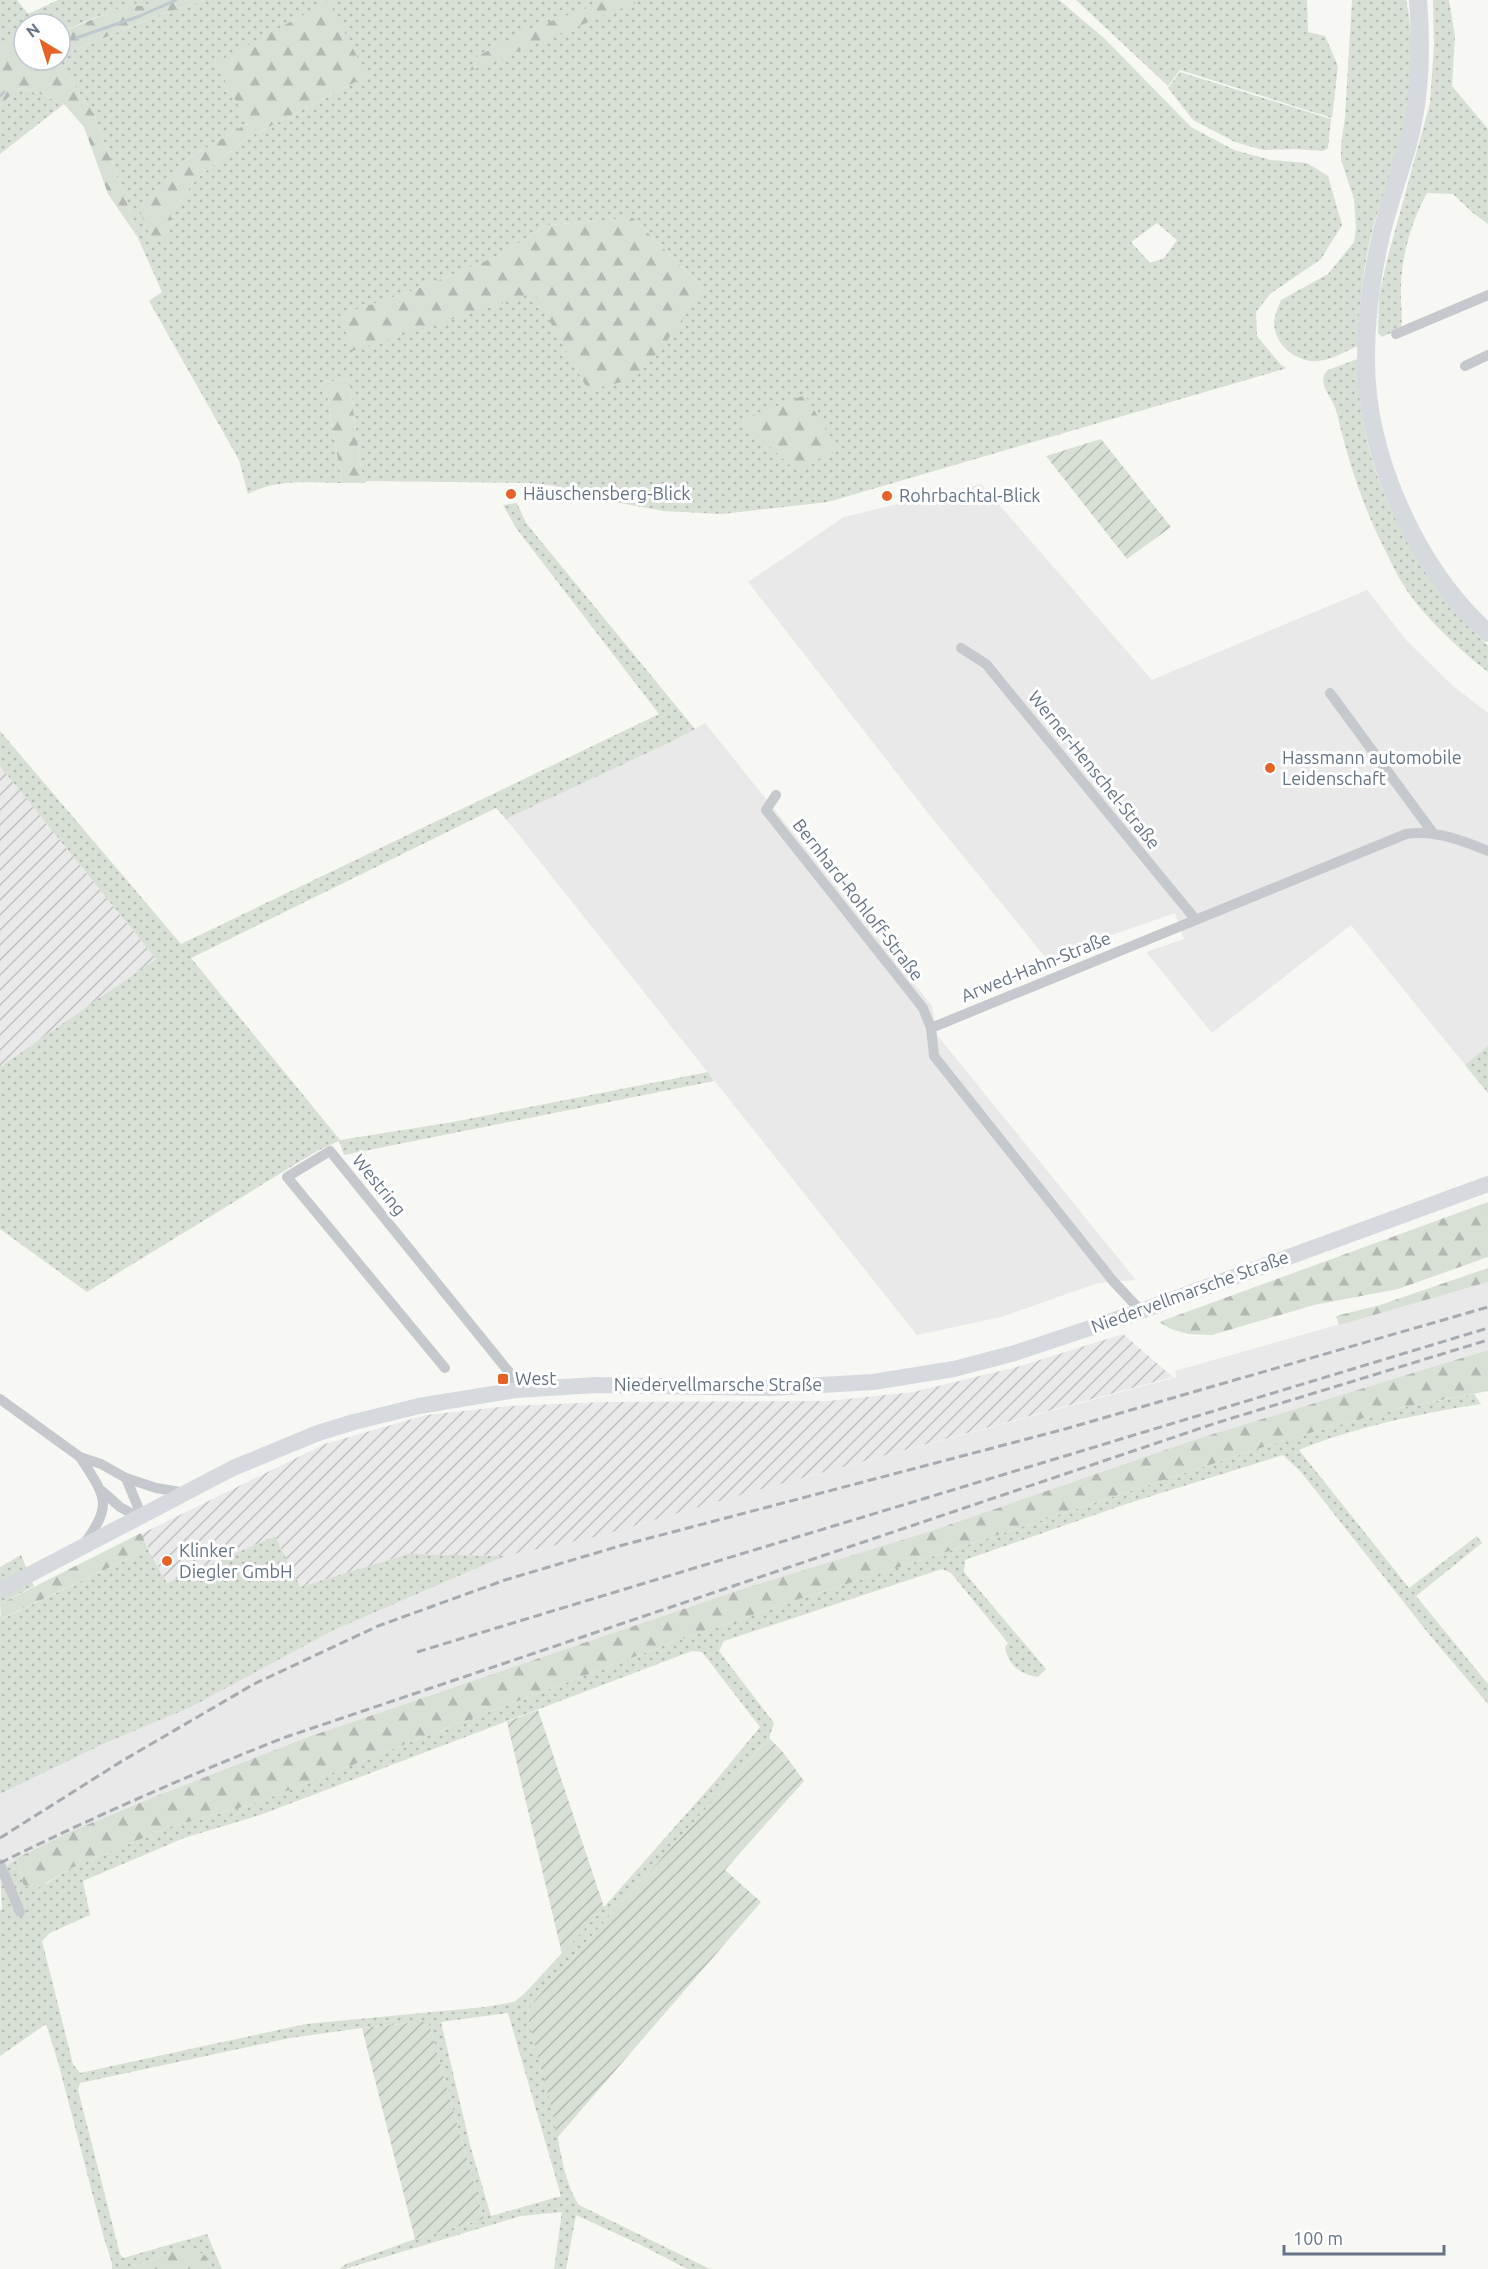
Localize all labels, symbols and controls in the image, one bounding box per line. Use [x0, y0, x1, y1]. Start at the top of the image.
north arrow [12, 12, 72, 72]
text: N [23, 19, 43, 41]
place label: Häuschensberg-Blick [523, 483, 690, 503]
place label: Rohrbachtal-Blick [899, 485, 1040, 505]
marker: Häuschensberg-Blick [504, 487, 518, 501]
marker: Rohrbachtal-Blick [880, 489, 894, 503]
street label: Werner-Henschel-Straße [1025, 686, 1165, 852]
place label: Hassmann automobile Leidenschaft [1282, 747, 1462, 788]
marker: Hassmann automobile Leidenschaft [1263, 761, 1277, 775]
street label: Bernhard-Rohloff-Straße [789, 815, 928, 984]
street label: Arwed-Hahn-Straße [958, 927, 1113, 1005]
street label: Westring [349, 1150, 411, 1219]
street label: Niedervellmarsche Straße [1088, 1246, 1291, 1336]
place label: West [515, 1368, 556, 1388]
marker: West [496, 1372, 510, 1386]
street label: Niedervellmarsche Straße [614, 1374, 822, 1394]
place label: Klinker Diegler GmbH [179, 1540, 293, 1581]
marker: Klinker Diegler GmbH [160, 1554, 174, 1568]
scale bar [1284, 2218, 1444, 2256]
text: 100 m [1293, 2228, 1343, 2248]

